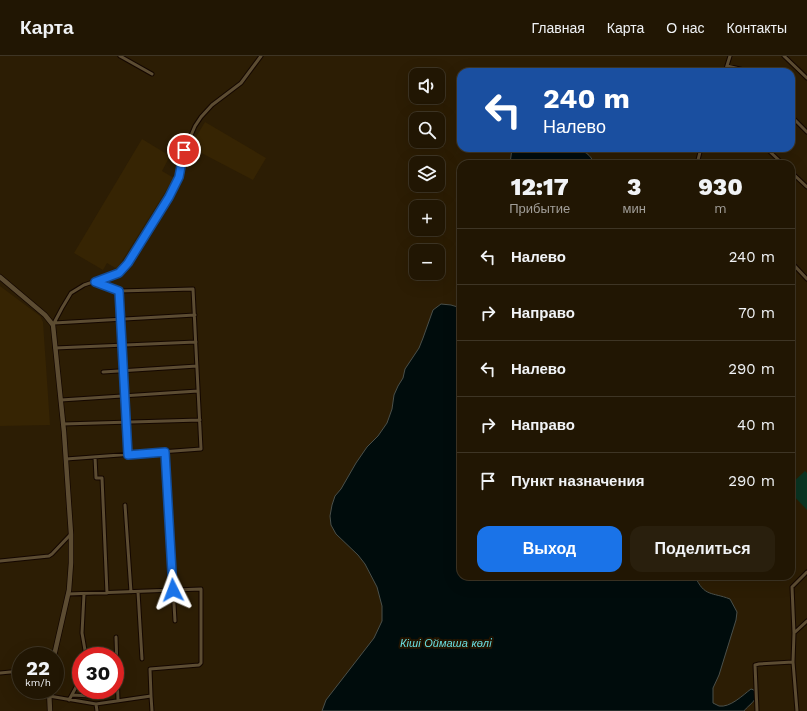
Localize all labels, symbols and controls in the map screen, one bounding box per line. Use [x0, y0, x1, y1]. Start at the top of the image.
text: Карта [20, 16, 74, 39]
text: Главная [532, 20, 585, 36]
text: Карта [607, 20, 644, 36]
text: О нас [666, 20, 705, 36]
text: Контакты [727, 20, 787, 36]
map controls [409, 68, 445, 280]
button: sound [409, 68, 445, 104]
text: 240 m [543, 82, 630, 115]
icon: left [477, 84, 529, 136]
button: search [409, 112, 445, 148]
text: Налево [543, 116, 606, 137]
pin [167, 133, 201, 167]
icon: arrive [173, 139, 195, 161]
button: layers [409, 156, 445, 192]
text: 12:17 [511, 173, 569, 201]
text: 3 [627, 173, 641, 201]
text: 930 [698, 173, 743, 201]
button: + [409, 200, 445, 236]
text: Прибытие [509, 201, 570, 216]
text: мин [623, 201, 646, 216]
text: m [714, 201, 727, 216]
button: − [409, 244, 445, 280]
icon: left [477, 246, 499, 268]
text: Налево [511, 248, 566, 266]
text: 240 m [729, 248, 775, 266]
icon: right [477, 302, 499, 324]
text: Направо [511, 304, 575, 322]
text: 70 m [738, 304, 775, 322]
icon: left [477, 358, 499, 380]
text: Налево [511, 360, 566, 378]
text: 290 m [728, 360, 775, 378]
icon: right [477, 414, 499, 436]
text: Направо [511, 416, 575, 434]
text: 40 m [737, 416, 775, 434]
icon: arrive [477, 470, 499, 492]
text: Пункт назначения [511, 472, 644, 490]
text: 290 m [728, 472, 775, 490]
button: Выход [477, 526, 622, 572]
button: Поделиться [630, 526, 775, 572]
position arrow [152, 569, 194, 611]
water label: Кіші Оймаша көлi [400, 637, 493, 650]
speed limit sign: 30 [72, 647, 124, 699]
text: 22 [26, 656, 50, 680]
text: km/h [25, 677, 51, 688]

